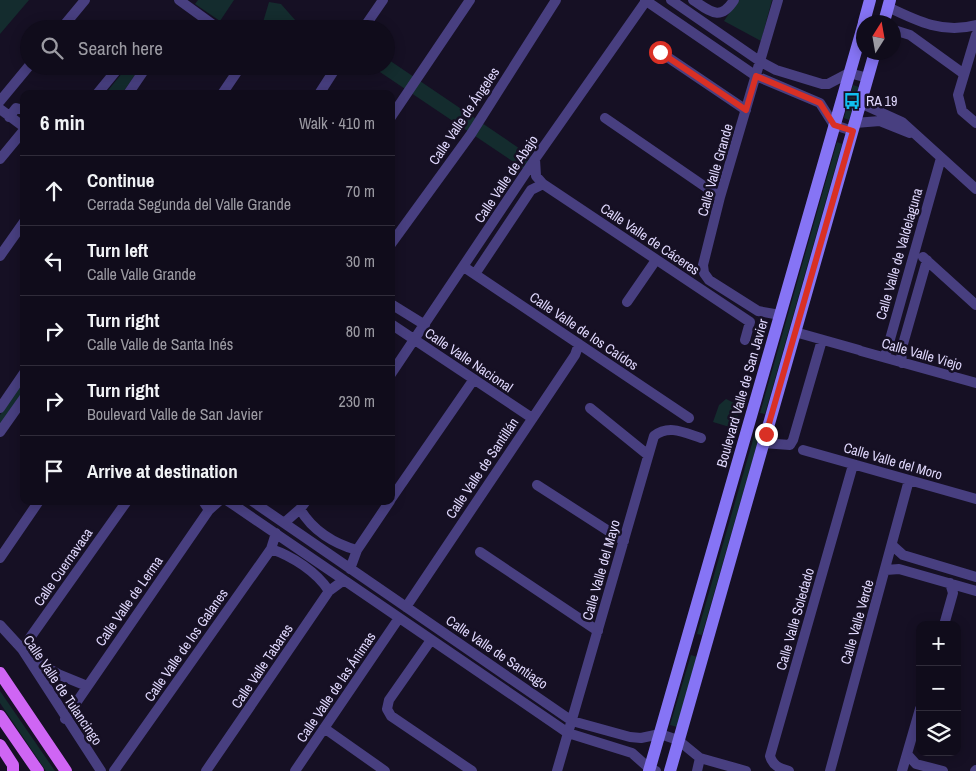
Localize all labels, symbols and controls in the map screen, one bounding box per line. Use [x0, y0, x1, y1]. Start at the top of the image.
north arrow [856, 15, 901, 60]
search box [20, 20, 395, 75]
icon: search [38, 34, 66, 62]
text: Search here [78, 35, 163, 61]
route start [649, 41, 672, 64]
street label: Calle Valle de Ángeles [425, 63, 503, 168]
bus stop icon: RA 19 [842, 91, 862, 111]
place label: RA 19 [866, 92, 897, 110]
text: 6 min [40, 108, 85, 137]
text: Walk · 410 m [299, 112, 375, 134]
street label: Calle Valle Grande [693, 122, 737, 218]
street label: Calle Valle de Abajo [470, 132, 542, 226]
text: Continue [87, 167, 155, 193]
icon: ahead [40, 177, 68, 205]
text: 70 m [346, 180, 375, 202]
street label: Calle Valle de Valdelaguna [872, 185, 927, 322]
text: Cerrada Segunda del Valle Grande [87, 193, 291, 215]
street label: Calle Valle de Cáceres [597, 199, 703, 279]
text: Turn left [87, 237, 148, 263]
icon: left [40, 247, 68, 275]
text: 30 m [346, 250, 375, 272]
text: Calle Valle Grande [87, 263, 196, 285]
street label: Calle Valle de los Caídos [526, 288, 642, 374]
text: Turn right [87, 307, 159, 333]
icon: right [40, 317, 68, 345]
street label: Boulevard Valle de San Javier [712, 317, 772, 469]
text: 80 m [346, 320, 375, 342]
street label: Calle Valle Nacional [421, 324, 517, 396]
text: Calle Valle de Santa Inés [87, 333, 233, 355]
street label: Calle Valle Viejo [880, 334, 964, 374]
text: Turn right [87, 377, 159, 403]
icon: right [40, 387, 68, 415]
text: 230 m [339, 390, 375, 412]
text: Boulevard Valle de San Javier [87, 403, 263, 425]
street label: Calle Valle de Santillán [442, 414, 522, 522]
route end [755, 423, 778, 446]
street label: Calle Valle del Moro [842, 438, 944, 484]
icon: arrive [40, 457, 68, 485]
text: Arrive at destination [87, 458, 238, 484]
street label: Calle Valle del Mayo [578, 518, 624, 622]
street label: Calle Cuernavaca [29, 524, 97, 610]
street label: Calle Valle de Lerma [91, 552, 167, 649]
street label: Calle Valle Soledado [772, 566, 818, 672]
street label: Calle Valle Verde [836, 578, 878, 666]
street label: Calle Valle de los Galanes [140, 585, 232, 705]
street label: Calle Valle de Santiago [443, 611, 551, 693]
street label: Calle Valle Tabares [227, 620, 297, 712]
map controls [916, 621, 961, 756]
button: + [916, 621, 961, 666]
street label: Calle Valle de las Ánimas [292, 628, 380, 746]
street label: Calle Valle de Tulancingo [20, 632, 106, 748]
button: − [916, 666, 961, 711]
button: layers [916, 711, 961, 756]

